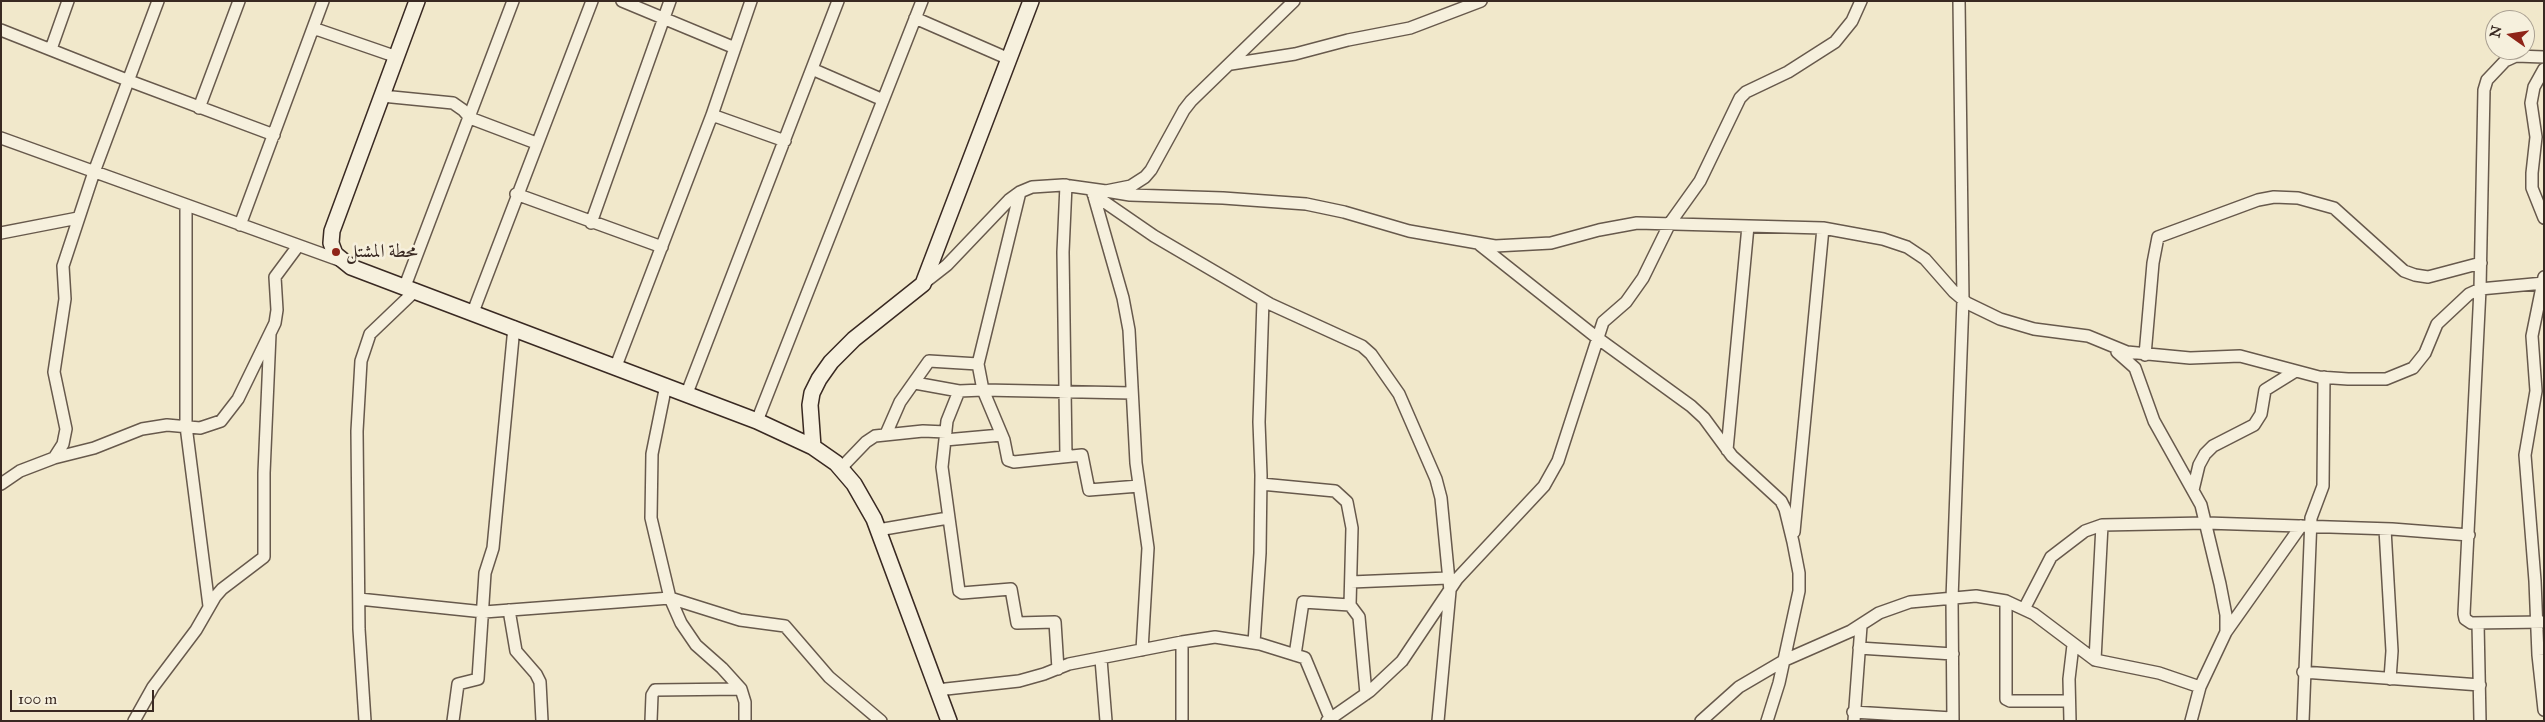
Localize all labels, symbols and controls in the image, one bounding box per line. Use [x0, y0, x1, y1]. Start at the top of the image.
north arrow [2485, 10, 2535, 60]
text: N [2486, 24, 2505, 39]
place label: محطة المشتل [346, 241, 418, 263]
marker: محطة المشتل [330, 246, 342, 258]
scale bar [12, 680, 156, 712]
text: 100 m [18, 690, 57, 708]

